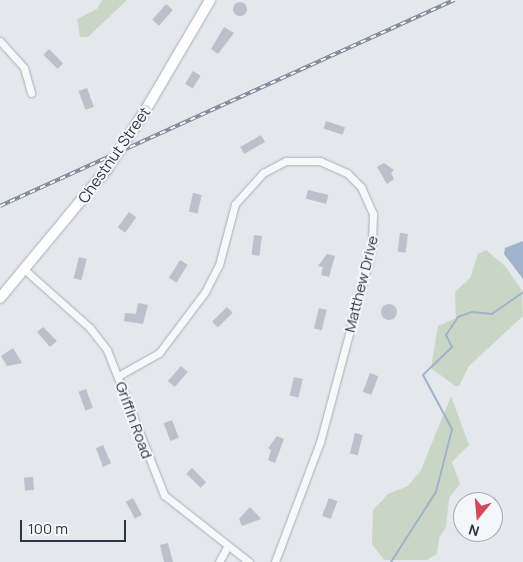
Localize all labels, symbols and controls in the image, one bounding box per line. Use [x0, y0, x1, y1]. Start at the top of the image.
street label: Chestnut Street [74, 103, 154, 207]
street label: Matthew Drive [340, 234, 382, 334]
street label: Griffin Road [112, 379, 156, 461]
north arrow [453, 492, 503, 542]
scale bar [22, 510, 129, 542]
text: 100 m [28, 518, 68, 539]
text: N [466, 520, 481, 541]

